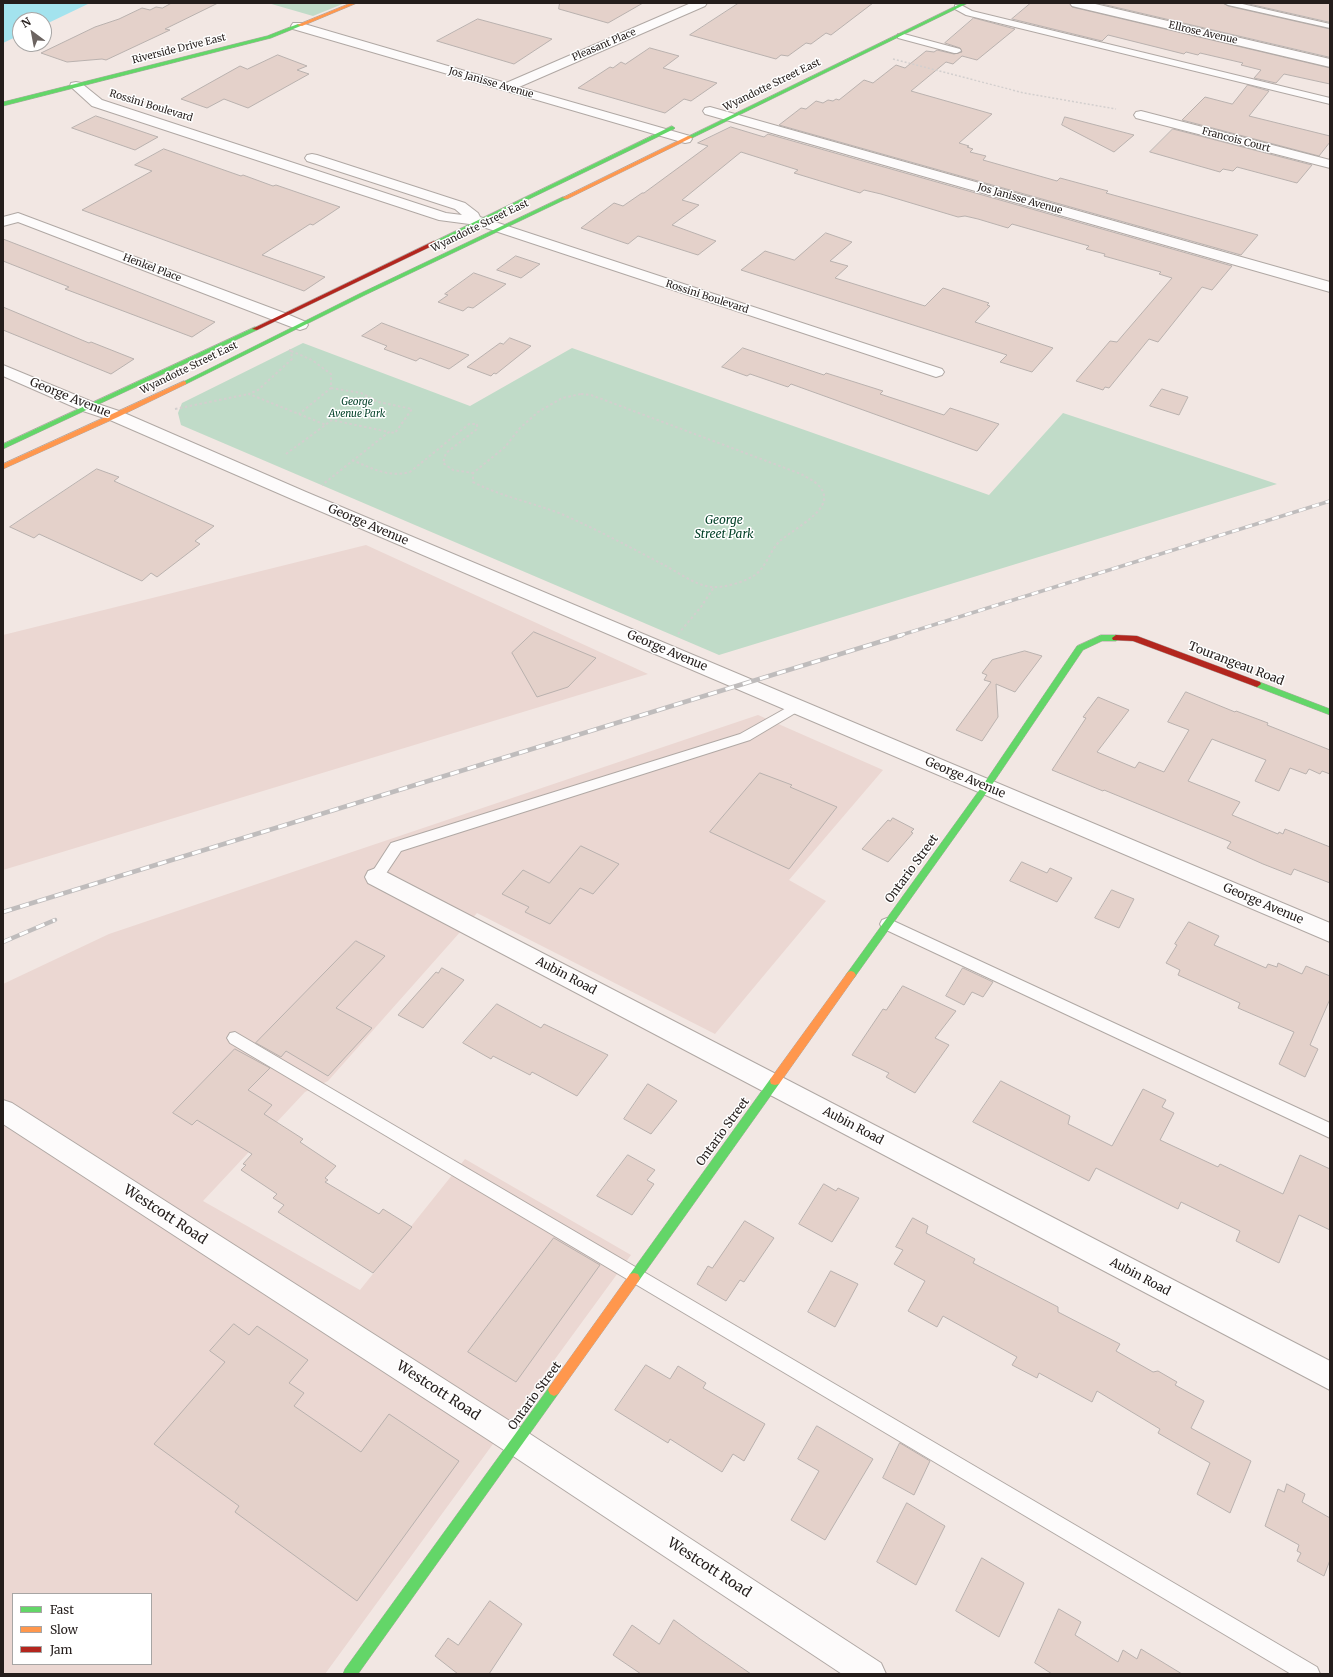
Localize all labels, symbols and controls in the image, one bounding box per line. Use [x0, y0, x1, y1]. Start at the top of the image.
north arrow [12, 12, 52, 52]
text: N [19, 14, 34, 31]
street label: Ellrose Avenue [1167, 19, 1239, 47]
street label: Pleasant Place [570, 26, 638, 64]
street label: Riverside Drive East [131, 32, 227, 66]
street label: Wyandotte Street East [721, 56, 823, 114]
street label: Jos Janisse Avenue [447, 65, 535, 101]
street label: Rossini Boulevard [108, 88, 194, 124]
street label: Francois Court [1200, 125, 1272, 155]
street label: Jos Janisse Avenue [976, 181, 1064, 217]
street label: Wyandotte Street East [429, 197, 531, 255]
street label: Henkel Place [121, 251, 183, 285]
street label: Rossini Boulevard [664, 278, 750, 316]
street label: Wyandotte Street East [138, 339, 240, 397]
street label: George Avenue [27, 375, 113, 421]
park label: George Avenue Park [329, 396, 385, 420]
street label: George Avenue [326, 502, 410, 548]
park label: George Street Park [694, 514, 754, 542]
street label: George Avenue [625, 628, 709, 674]
street label: Tourangeau Road [1186, 639, 1286, 689]
street label: George Avenue [923, 755, 1007, 801]
street label: Ontario Street [882, 832, 942, 906]
street label: George Avenue [1221, 881, 1305, 927]
street label: Aubin Road [533, 954, 599, 998]
street label: Ontario Street [693, 1095, 753, 1169]
street label: Aubin Road [820, 1104, 886, 1148]
street label: Westcott Road [120, 1182, 210, 1248]
street label: Aubin Road [1107, 1255, 1173, 1299]
street label: Westcott Road [393, 1358, 483, 1424]
street label: Ontario Street [505, 1359, 565, 1433]
street label: Westcott Road [664, 1535, 754, 1601]
legend [12, 1593, 152, 1665]
text: Fast [50, 1602, 74, 1617]
text: Slow [50, 1622, 78, 1637]
text: Jam [50, 1642, 72, 1657]

